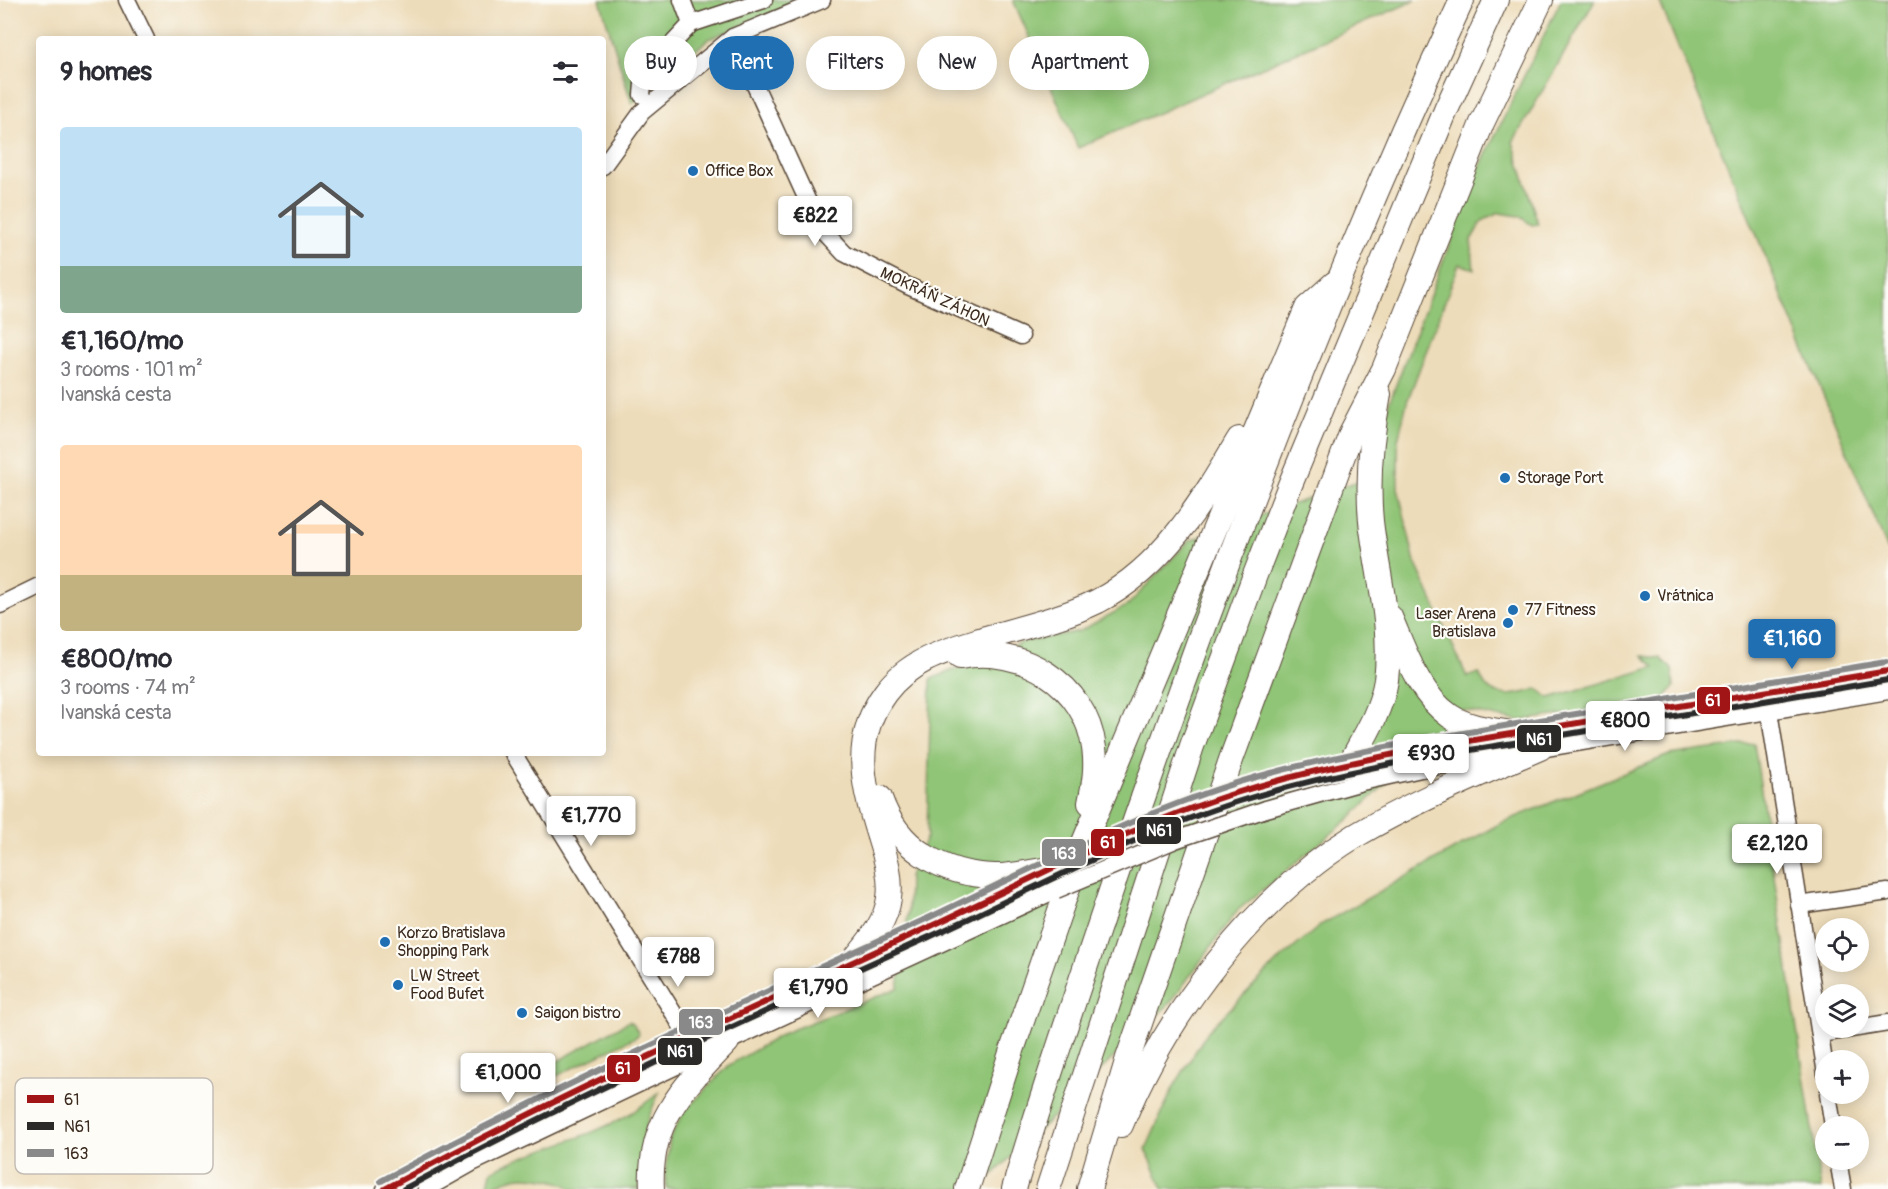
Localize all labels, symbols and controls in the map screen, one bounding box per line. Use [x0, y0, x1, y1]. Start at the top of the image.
chip: Buy [624, 36, 697, 90]
chip: Rent [709, 36, 794, 90]
chip: Filters [806, 36, 905, 90]
chip: New [917, 36, 997, 90]
chip: Apartment [1009, 36, 1149, 90]
text: 9 homes [60, 56, 152, 88]
icon: filters [549, 56, 582, 89]
place label: Office Box [705, 161, 773, 181]
marker: Office Box [686, 164, 700, 178]
icon: home [267, 166, 375, 274]
pin: €822 [779, 196, 851, 247]
text: €822 [792, 203, 838, 228]
street label: MOKRÁŇ ZÁHON [877, 263, 993, 331]
text: €1,160/mo [60, 325, 183, 357]
text: 3 rooms · 101 m² [60, 357, 203, 382]
text: Ivanská cesta [60, 382, 172, 407]
place label: Storage Port [1517, 468, 1604, 488]
marker: Storage Port [1498, 471, 1512, 485]
icon: home [267, 484, 375, 592]
place label: Vrátnica [1657, 586, 1714, 606]
marker: Vrátnica [1638, 589, 1652, 603]
place label: 77 Fitness [1525, 600, 1596, 620]
marker: 77 Fitness [1506, 603, 1520, 617]
place label: Laser Arena Bratislava [1415, 604, 1496, 642]
marker: Laser Arena Bratislava [1501, 616, 1515, 630]
pin: €1,160 [1743, 619, 1841, 670]
text: €1,160 [1762, 626, 1822, 651]
text: €800/mo [60, 643, 172, 675]
text: 3 rooms · 74 m² [60, 675, 196, 700]
line badge: 61 [1696, 686, 1731, 715]
text: 61 [1705, 691, 1721, 711]
text: Ivanská cesta [60, 700, 172, 725]
pin: €800 [1589, 701, 1661, 752]
text: €800 [1600, 708, 1650, 733]
line badge: N61 [1516, 724, 1562, 753]
text: N61 [1526, 730, 1552, 750]
pin: €930 [1395, 734, 1467, 785]
text: €930 [1407, 741, 1455, 766]
pin: €1,770 [542, 796, 640, 847]
text: €1,770 [561, 803, 621, 828]
line badge: N61 [1136, 816, 1182, 845]
text: N61 [1146, 821, 1172, 841]
pin: €2,120 [1728, 824, 1826, 875]
line badge: 61 [1090, 828, 1125, 857]
text: €2,120 [1746, 831, 1808, 856]
text: 61 [1100, 833, 1116, 853]
line badge: 163 [1041, 838, 1087, 867]
text: 163 [1052, 844, 1076, 864]
map controls [1815, 918, 1869, 1170]
button: locate [1815, 918, 1869, 972]
place label: Korzo Bratislava Shopping Park [397, 923, 505, 961]
marker: Korzo Bratislava Shopping Park [378, 935, 392, 949]
pin: €788 [642, 937, 714, 988]
text: €788 [656, 944, 700, 969]
place label: LW Street Food Bufet [410, 966, 485, 1004]
pin: €1,790 [769, 968, 867, 1019]
text: €1,790 [788, 975, 848, 1000]
marker: LW Street Food Bufet [391, 978, 405, 992]
button: layers [1815, 984, 1869, 1038]
place label: Saigon bistro [534, 1003, 621, 1023]
marker: Saigon bistro [515, 1006, 529, 1020]
line badge: 163 [678, 1008, 724, 1036]
text: 163 [689, 1013, 713, 1033]
line badge: N61 [657, 1037, 703, 1066]
text: N61 [667, 1042, 693, 1062]
button: + [1815, 1050, 1869, 1104]
pin: €1,000 [459, 1053, 557, 1104]
line badge: 61 [606, 1054, 641, 1083]
text: 61 [615, 1059, 631, 1079]
text: €1,000 [474, 1060, 542, 1085]
legend [15, 1078, 213, 1174]
text: 61 [64, 1090, 80, 1110]
button: − [1815, 1116, 1869, 1170]
text: N61 [64, 1117, 90, 1137]
text: 163 [64, 1144, 89, 1164]

